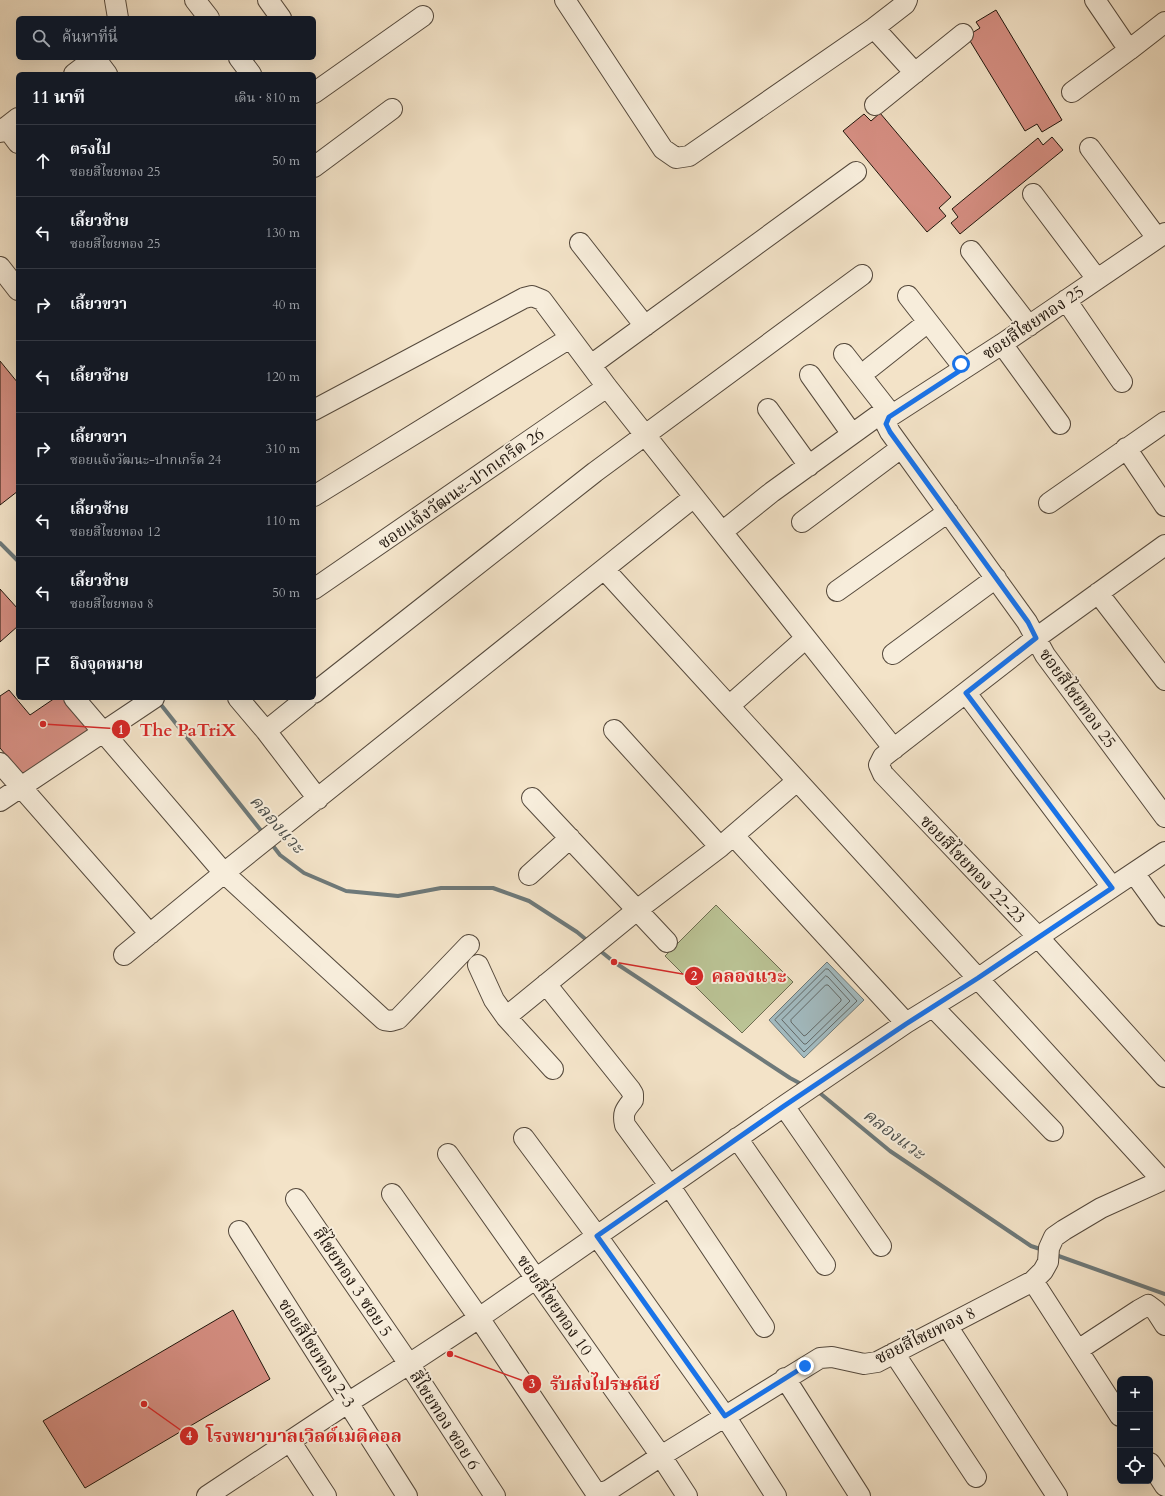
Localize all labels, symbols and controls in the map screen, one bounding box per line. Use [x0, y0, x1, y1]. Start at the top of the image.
search box [16, 16, 316, 60]
icon: search [30, 27, 52, 49]
text: ค้นหาที่นี่ [62, 27, 118, 47]
text: 11 นาที [32, 86, 85, 109]
text: เดิน · 810 m [234, 89, 300, 107]
text: ตรงไป [70, 139, 111, 159]
icon: ahead [32, 150, 54, 172]
text: 50 m [272, 152, 300, 170]
text: ซอยสีไชยทอง 25 [70, 163, 160, 181]
text: เลี้ยวซ้าย [70, 211, 129, 231]
icon: left [32, 222, 54, 244]
text: 130 m [266, 224, 300, 242]
text: ซอยสีไชยทอง 25 [70, 235, 160, 253]
street label: ซอยสีไชยทอง 25 [977, 279, 1089, 365]
icon: right [32, 294, 54, 316]
text: เลี้ยวขวา [70, 294, 127, 314]
text: 40 m [272, 296, 300, 314]
route start [952, 355, 970, 373]
icon: left [32, 366, 54, 388]
text: เลี้ยวซ้าย [70, 366, 129, 386]
text: 120 m [266, 368, 300, 386]
street label: ซอยแจ้งวัฒนะ-ปากเกร็ด 26 [374, 422, 549, 555]
text: เลี้ยวขวา [70, 427, 127, 447]
icon: right [32, 438, 54, 460]
text: 310 m [266, 440, 300, 458]
text: ซอยแจ้งวัฒนะ-ปากเกร็ด 24 [70, 451, 221, 469]
text: เลี้ยวซ้าย [70, 499, 129, 519]
icon: left [32, 510, 54, 532]
text: 110 m [266, 512, 300, 530]
text: ซอยสีไชยทอง 12 [70, 523, 160, 541]
text: เลี้ยวซ้าย [70, 571, 129, 591]
icon: left [32, 582, 54, 604]
text: 50 m [272, 584, 300, 602]
text: ซอยสีไชยทอง 8 [70, 595, 154, 613]
street label: ซอยสีไชยทอง 25 [1034, 643, 1122, 753]
icon: arrive [32, 654, 54, 676]
text: ถึงจุดหมาย [70, 654, 143, 674]
callout: The PaTriX [111, 714, 244, 744]
text: The PaTriX [139, 718, 237, 743]
text: 1 [118, 722, 124, 738]
water label: คลองแวะ [243, 789, 311, 860]
street label: ซอยสีไชยทอง 22-23 [915, 809, 1031, 929]
callout: คลองแวะ [684, 961, 795, 991]
text: คลองแวะ [712, 964, 786, 989]
text: 2 [691, 968, 697, 984]
water label: คลองแวะ [858, 1103, 931, 1167]
street label: สี่ไชยทอง 3 ซอย 5 [307, 1223, 399, 1341]
street label: ซอยสีไชยทอง 10 [511, 1250, 599, 1360]
street label: ซอยสีไชยทอง 2-3 [273, 1294, 361, 1412]
street label: ซอยสีไชยทอง 8 [871, 1300, 979, 1370]
route end [796, 1357, 814, 1375]
street label: สี่ไชยทอง ซอย 6 [404, 1366, 486, 1475]
callout: รับส่งไปรษณีย์ [522, 1369, 668, 1399]
text: รับส่งไปรษณีย์ [550, 1372, 661, 1397]
text: 3 [529, 1376, 535, 1392]
map controls [1117, 1376, 1153, 1484]
button: + [1117, 1376, 1153, 1412]
button: − [1117, 1412, 1153, 1448]
callout: โรงพยาบาลเวิลด์เมดิคอล [179, 1421, 410, 1451]
text: โรงพยาบาลเวิลด์เมดิคอล [205, 1424, 402, 1449]
text: 4 [186, 1428, 192, 1444]
button: locate [1117, 1448, 1153, 1484]

